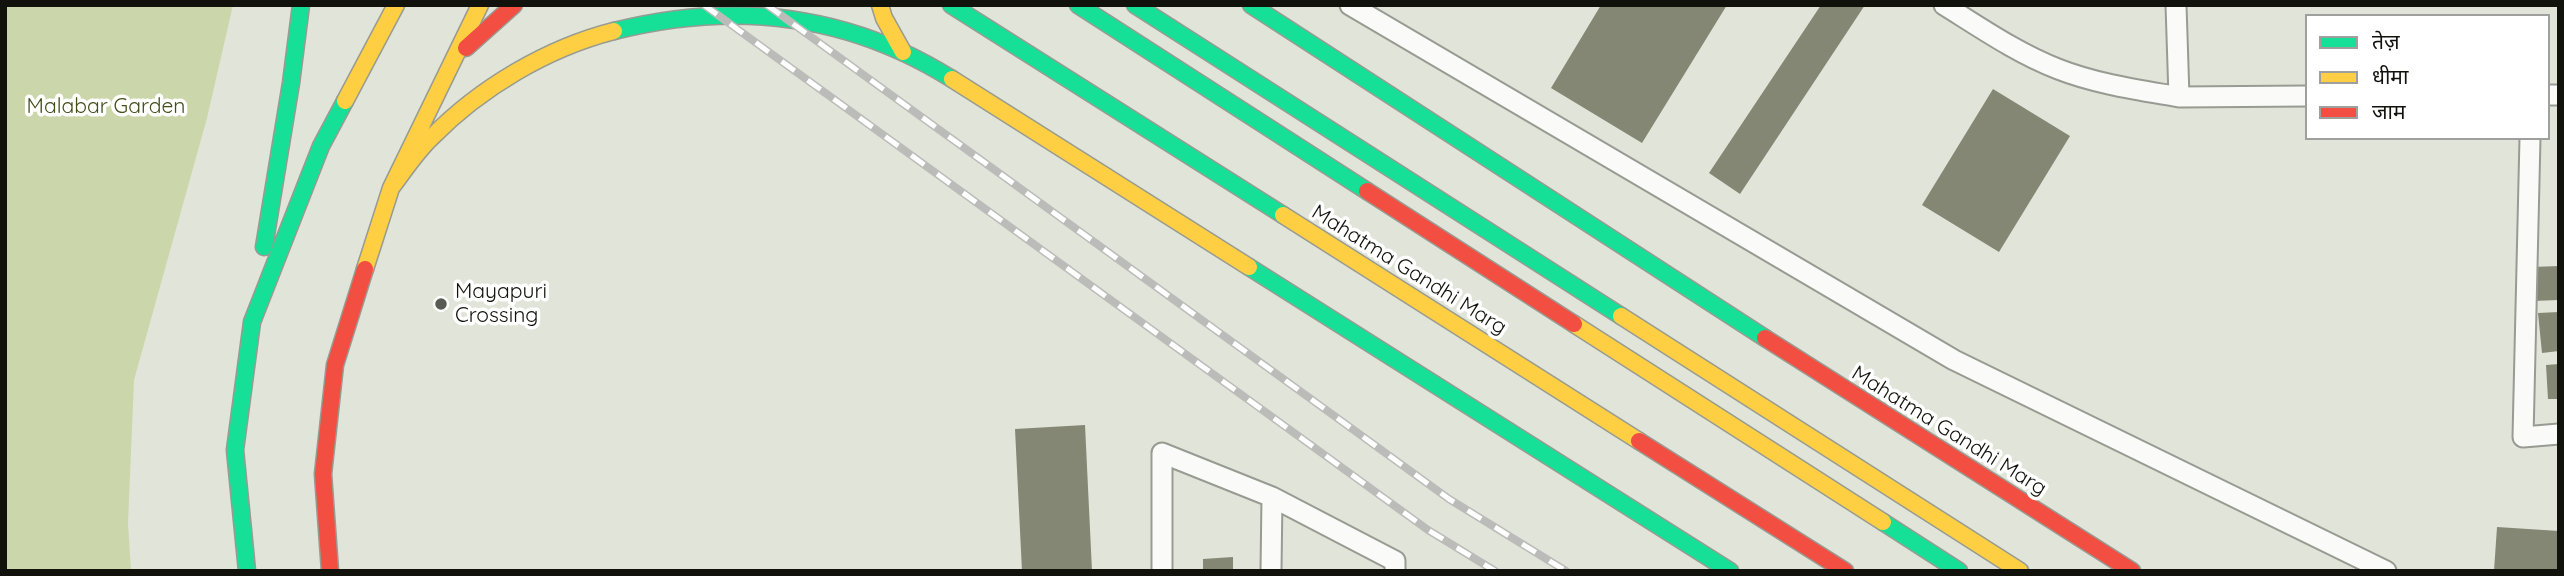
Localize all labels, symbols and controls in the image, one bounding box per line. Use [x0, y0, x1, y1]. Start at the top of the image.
legend [2305, 14, 2550, 140]
text: तेज़ [2372, 28, 2400, 54]
text: धीमा [2372, 63, 2408, 89]
park label: Malabar Garden [27, 94, 185, 120]
text: जाम [2372, 98, 2406, 124]
street label: Mahatma Gandhi Marg [1307, 200, 1511, 340]
place label: Mayapuri Crossing [455, 279, 547, 329]
marker: Mayapuri Crossing [433, 296, 449, 312]
street label: Mahatma Gandhi Marg [1847, 361, 2051, 501]

